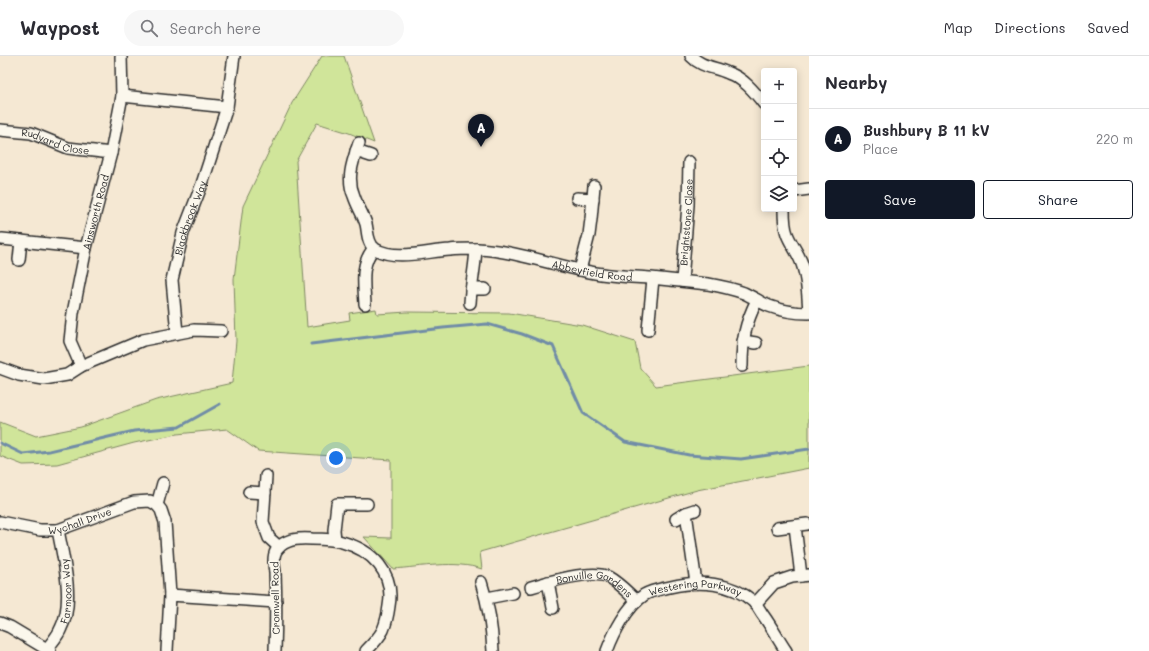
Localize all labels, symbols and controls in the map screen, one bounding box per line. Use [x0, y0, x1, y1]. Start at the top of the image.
search box [124, 10, 404, 46]
text: Waypost [20, 15, 100, 40]
icon: search [138, 17, 160, 39]
text: Search here [170, 18, 261, 38]
text: Map [944, 18, 972, 37]
text: Directions [994, 18, 1065, 37]
text: Saved [1087, 18, 1129, 37]
map controls [761, 68, 797, 212]
button: + [761, 68, 797, 104]
text: Nearby [825, 71, 887, 93]
button: − [761, 104, 797, 140]
pin: A [468, 114, 494, 147]
text: Bushbury B 11 kV [863, 120, 990, 140]
street label: Rudyard Close [21, 125, 90, 157]
text: A [833, 130, 843, 147]
text: 220 m [1096, 130, 1133, 147]
button: locate [761, 140, 797, 176]
text: Place [863, 140, 898, 157]
street label: Ainsworth Road [79, 173, 112, 251]
button: layers [761, 176, 797, 212]
street label: Blackbrook Way [171, 179, 210, 257]
street label: Brightstone Close [676, 179, 696, 266]
button: Save [825, 180, 975, 219]
button: Share [983, 180, 1133, 219]
street label: Abbeyfield Road [551, 256, 633, 284]
your location [326, 448, 346, 468]
street label: Wychall Drive [48, 504, 113, 537]
street label: Farmoor Way [57, 558, 75, 626]
street label: Cromwell Road [267, 561, 283, 635]
street label: Bonville Gardens [554, 567, 636, 601]
street label: Westering Parkway [647, 576, 744, 599]

